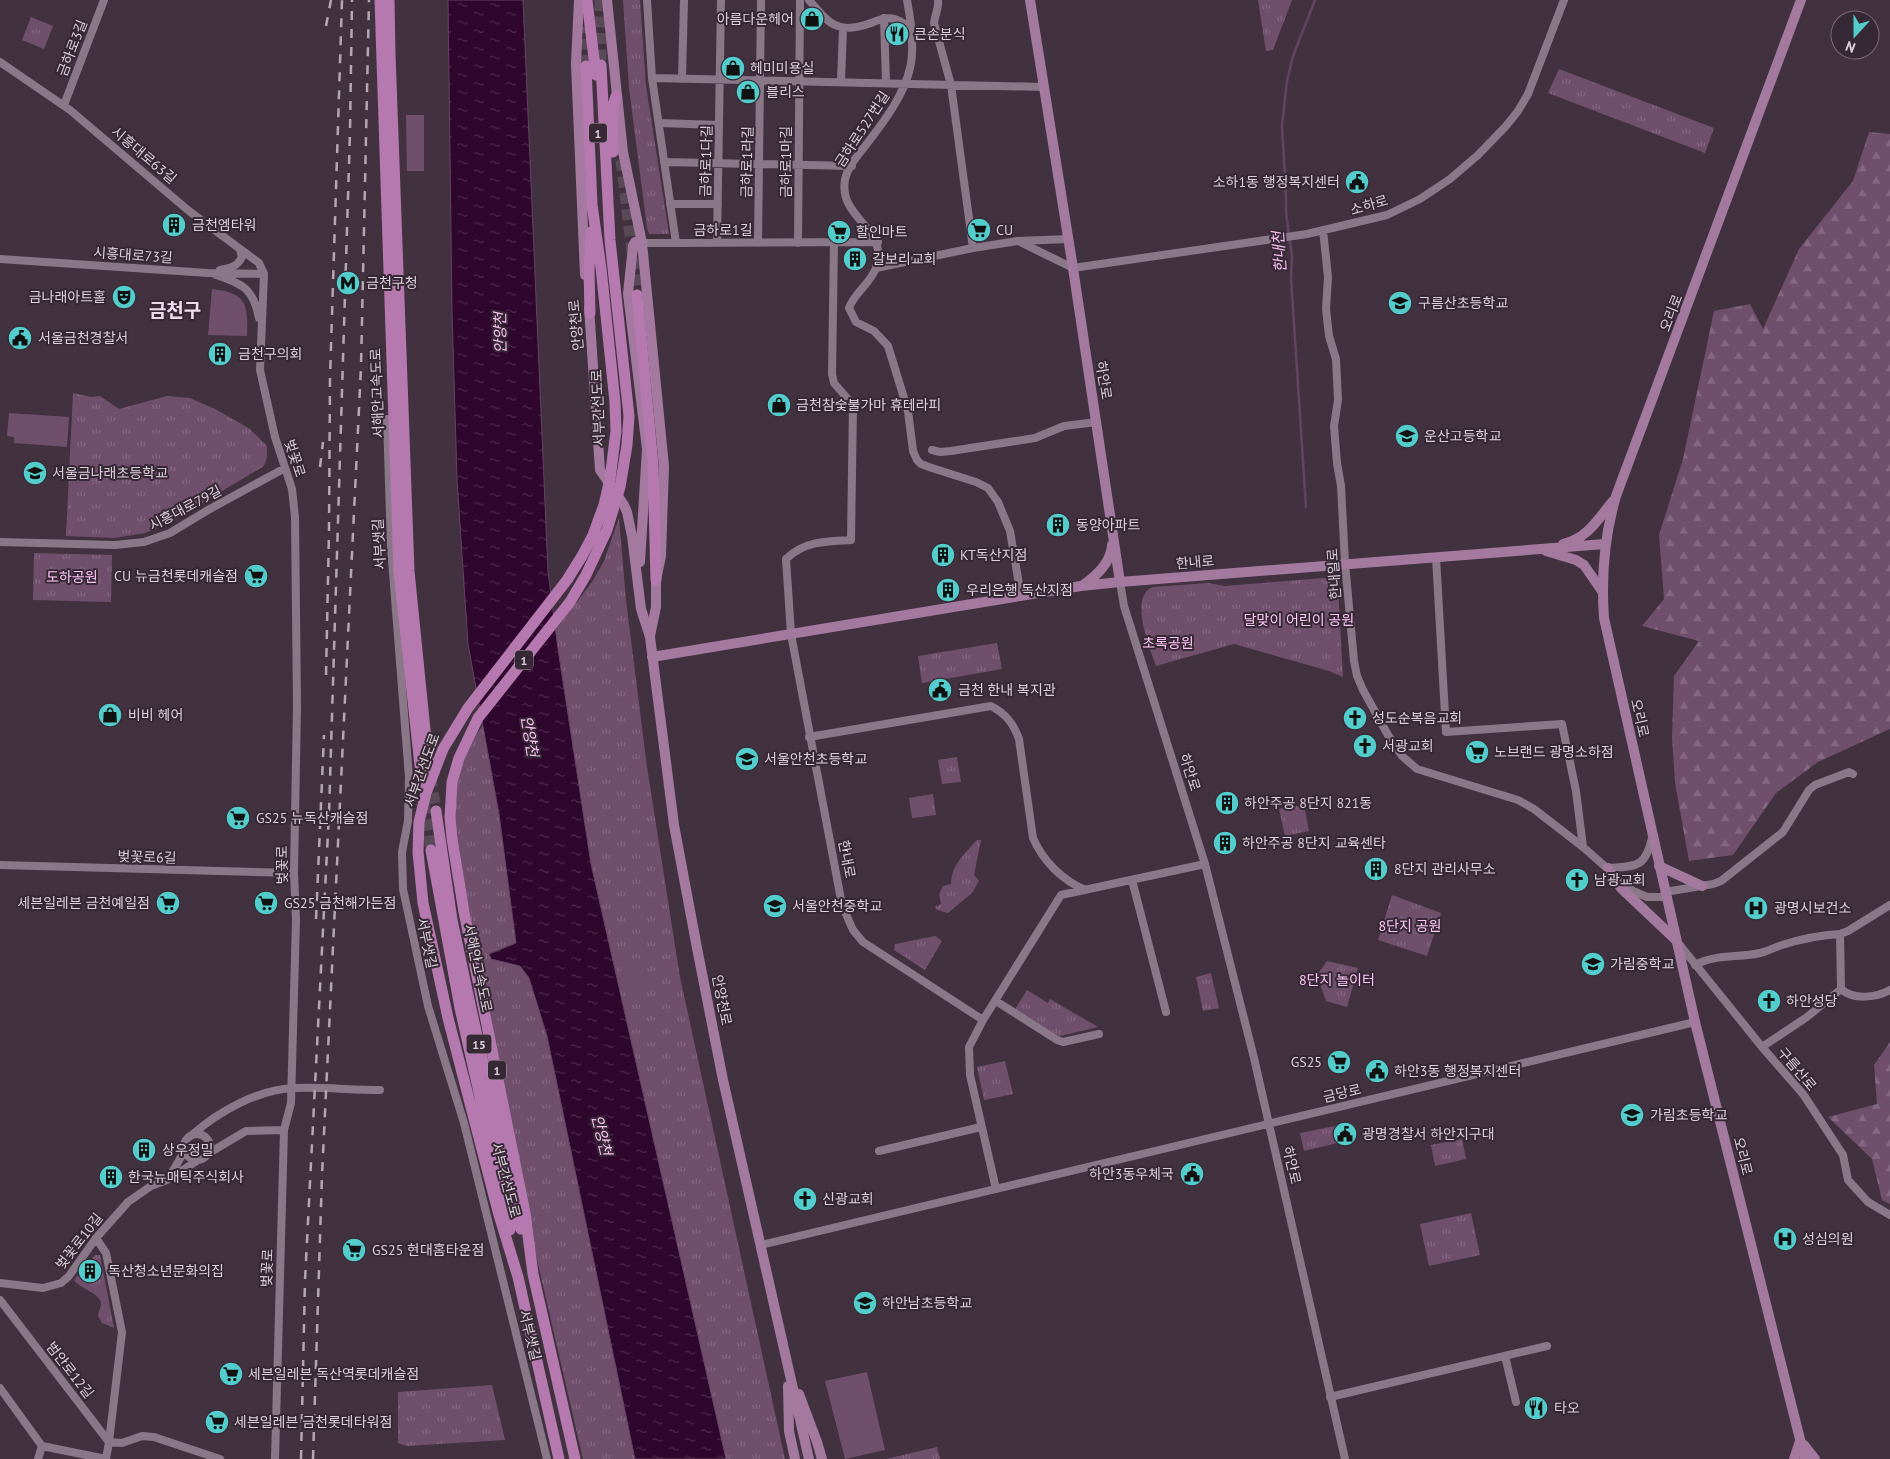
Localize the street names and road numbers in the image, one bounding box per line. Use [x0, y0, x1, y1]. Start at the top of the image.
street label: 금하로3길 [53, 17, 91, 79]
street label: 금하로527번길 [831, 87, 893, 171]
street label: 시흥대로63길 [108, 122, 180, 188]
road number: 1 [589, 124, 607, 142]
street label: 금하로1다길 [696, 125, 716, 197]
street label: 금하로1라길 [737, 126, 757, 198]
street label: 금하로1마길 [777, 126, 795, 198]
street label: 소하로 [1348, 191, 1390, 219]
street label: 금하로1길 [693, 221, 753, 239]
street label: 시흥대로73길 [93, 243, 173, 267]
street label: 오리로 [1656, 292, 1686, 334]
street label: 안양천로 [565, 298, 587, 351]
street label: 서해안고속도로 [366, 348, 388, 438]
street label: 하안로 [1092, 360, 1116, 401]
street label: 서부간선도로 [588, 369, 608, 447]
street label: 벚꽃로 [280, 437, 310, 479]
street label: 시흥대로79길 [146, 481, 224, 535]
street label: 서부샛길 [369, 518, 389, 570]
street label: 한내일로 [1323, 548, 1345, 600]
street label: 한내로 [1175, 551, 1215, 573]
road number: 1 [515, 650, 533, 670]
street label: 오리로 [1627, 697, 1653, 739]
street label: 서부간선도로 [400, 731, 444, 809]
street label: 하안로 [1175, 751, 1205, 793]
street label: 한내로 [834, 838, 860, 880]
street label: 벚꽃로 [273, 846, 291, 884]
street label: 벚꽃로6길 [117, 847, 177, 867]
street label: 서부샛길 [413, 916, 441, 970]
street label: 서해안고속도로 [460, 922, 496, 1014]
street label: 안양천로 [708, 973, 736, 1027]
road number: 15 [466, 1034, 492, 1054]
street label: 구름산로 [1774, 1043, 1821, 1095]
road number: 1 [488, 1060, 506, 1080]
street label: 금당로 [1321, 1080, 1363, 1106]
street label: 오리로 [1730, 1135, 1756, 1177]
street label: 서부간선도로 [487, 1140, 525, 1220]
street label: 하안로 [1279, 1144, 1305, 1186]
street label: 벚꽃로10길 [51, 1209, 107, 1273]
street label: 벚꽃로 [257, 1248, 277, 1288]
street label: 서부샛길 [515, 1308, 545, 1362]
street label: 범안로12길 [42, 1338, 98, 1402]

